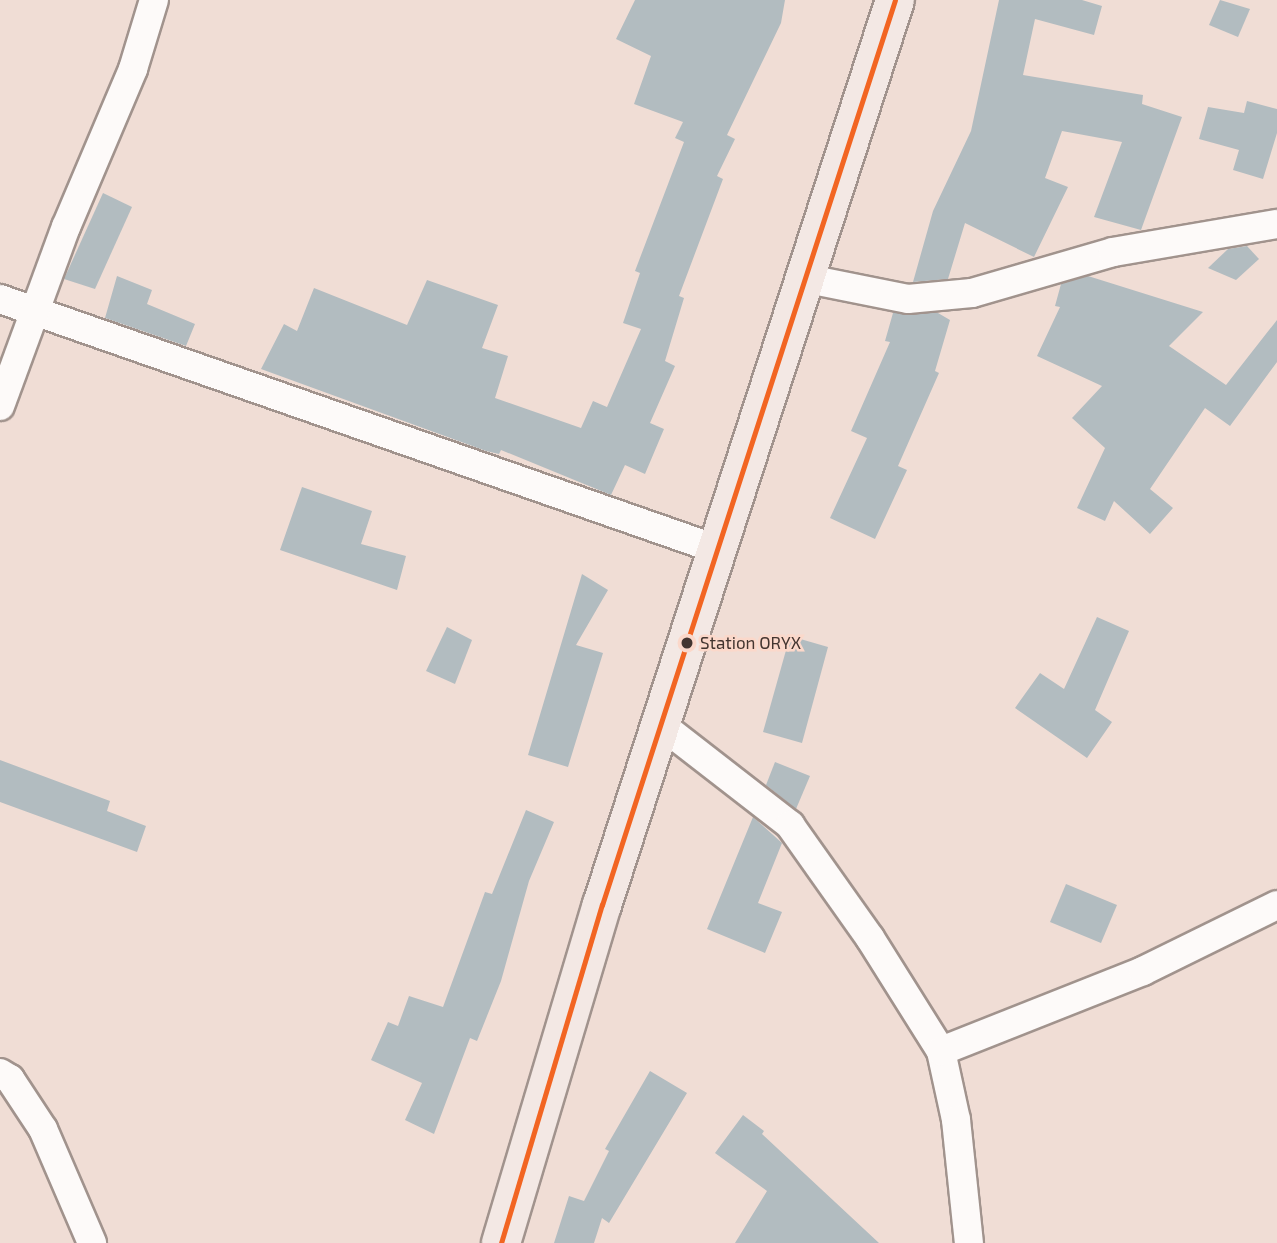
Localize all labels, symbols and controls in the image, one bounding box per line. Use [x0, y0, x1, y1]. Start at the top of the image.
place label: Station ORYX [700, 633, 801, 653]
marker: Station ORYX [680, 636, 694, 650]

